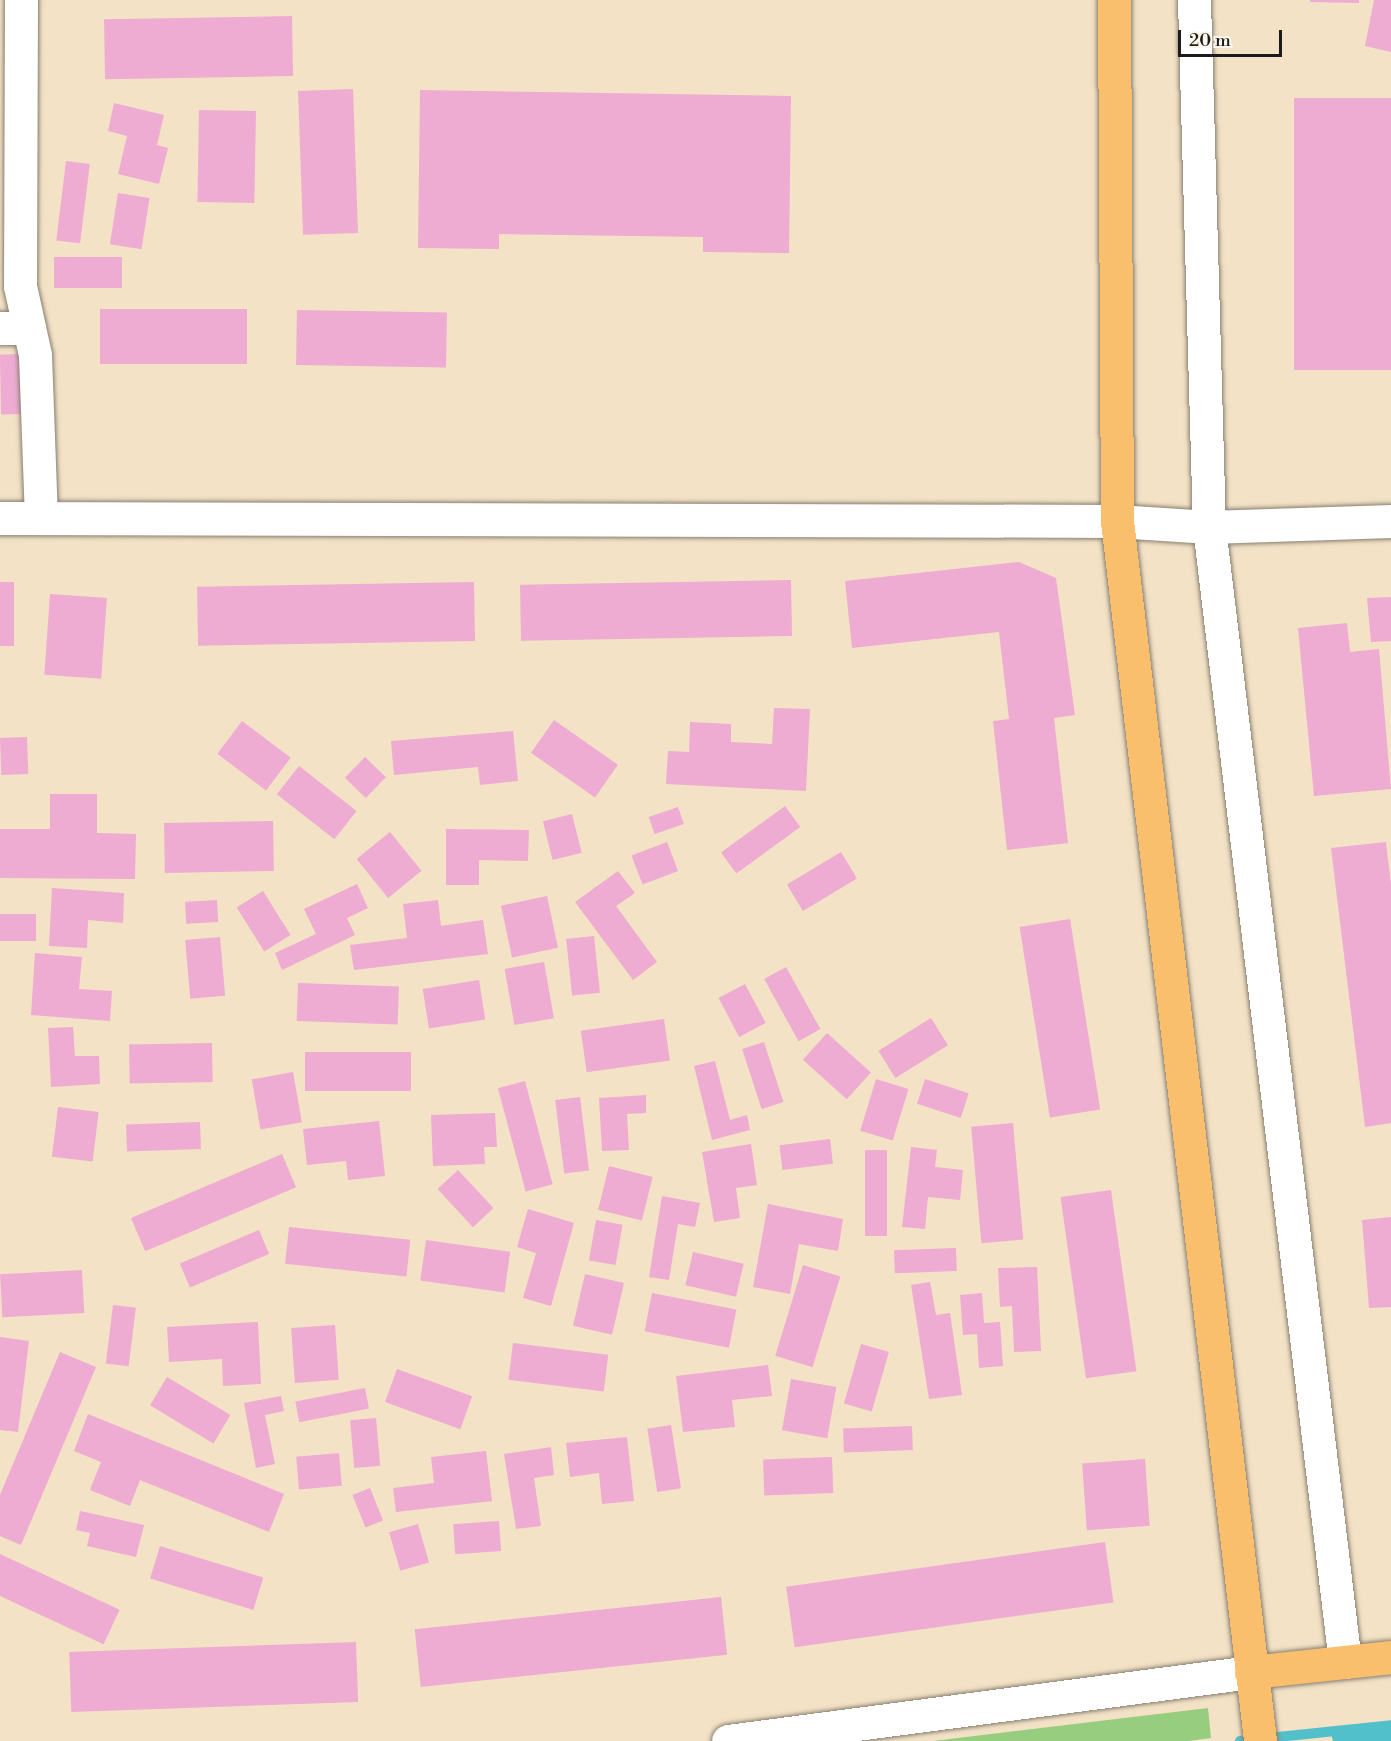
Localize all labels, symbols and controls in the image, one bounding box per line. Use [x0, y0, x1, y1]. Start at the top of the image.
scale bar [1181, 18, 1284, 56]
text: 20 m [1189, 29, 1231, 52]

